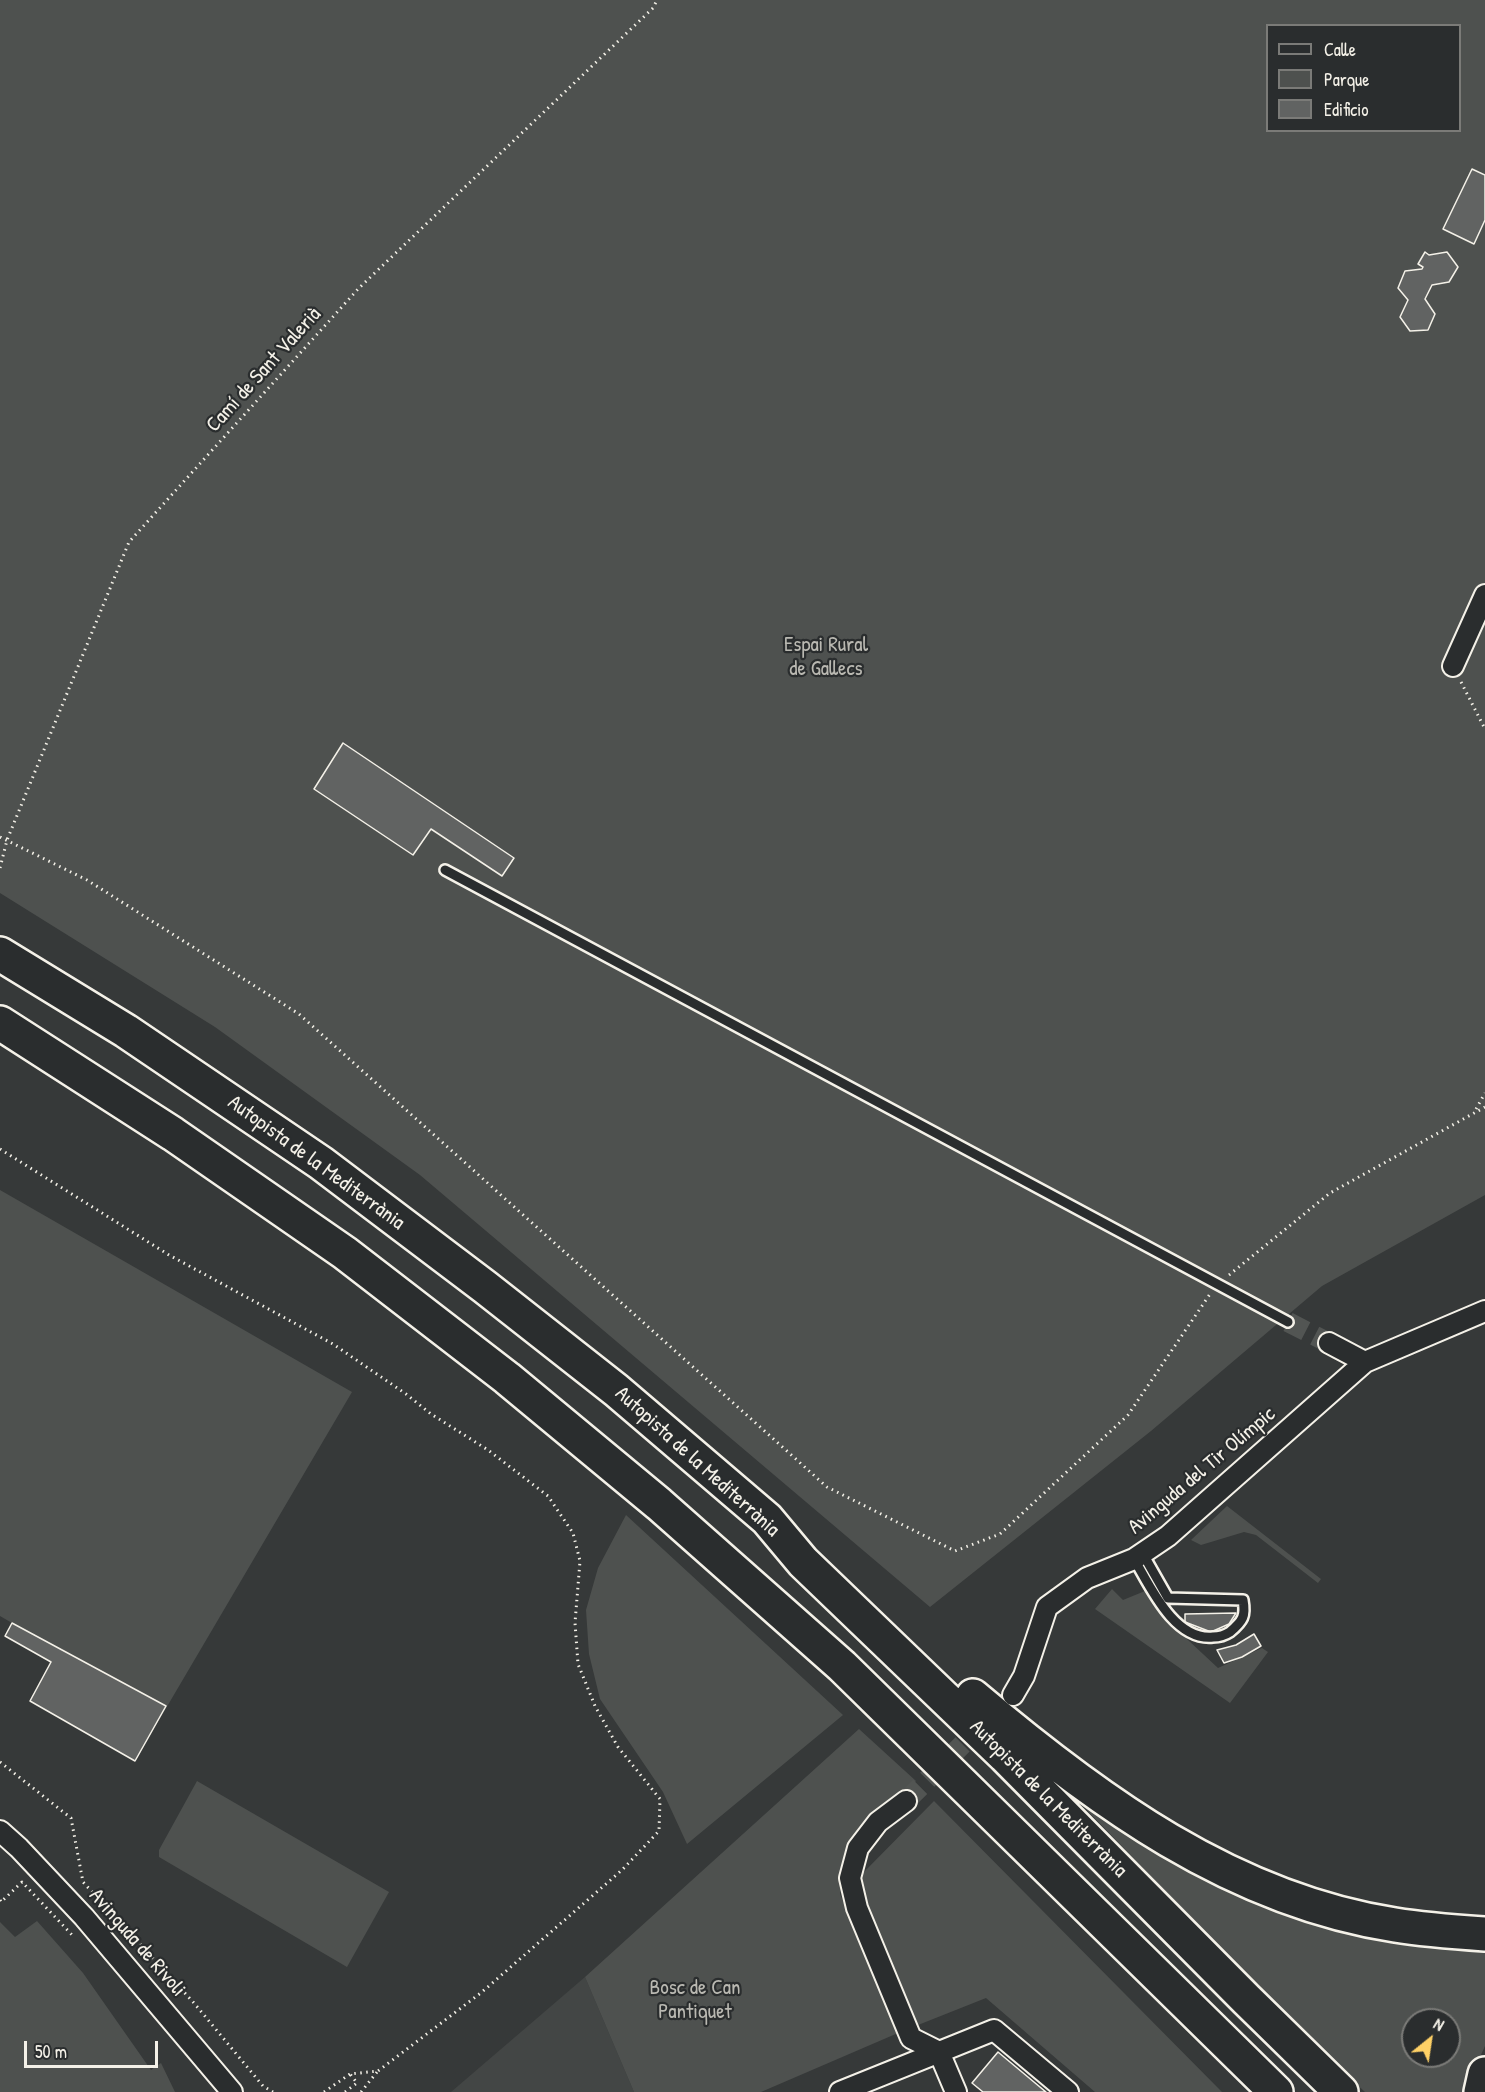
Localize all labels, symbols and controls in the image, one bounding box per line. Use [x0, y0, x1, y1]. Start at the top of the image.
legend [1266, 24, 1461, 132]
text: Calle [1324, 37, 1356, 62]
text: Parque [1324, 67, 1369, 92]
text: Edificio [1324, 97, 1368, 122]
street label: Camí de Sant Valerià [201, 302, 327, 438]
park label: Espai Rural de Gallecs [784, 632, 868, 682]
street label: Autopista de la Mediterrània [223, 1090, 409, 1236]
street label: Autopista de la Mediterrània [610, 1382, 784, 1542]
street label: Avinguda del Tir Olímpic [1123, 1402, 1281, 1540]
street label: Autopista de la Mediterrània [964, 1715, 1132, 1883]
street label: Avinguda de Rivoli [83, 1884, 191, 2002]
park label: Bosc de Can Pantiquet [650, 1975, 740, 2025]
north arrow [1401, 2008, 1461, 2068]
text: N [1430, 2012, 1448, 2036]
scale bar [27, 2029, 160, 2067]
text: 50 m [35, 2039, 67, 2064]

